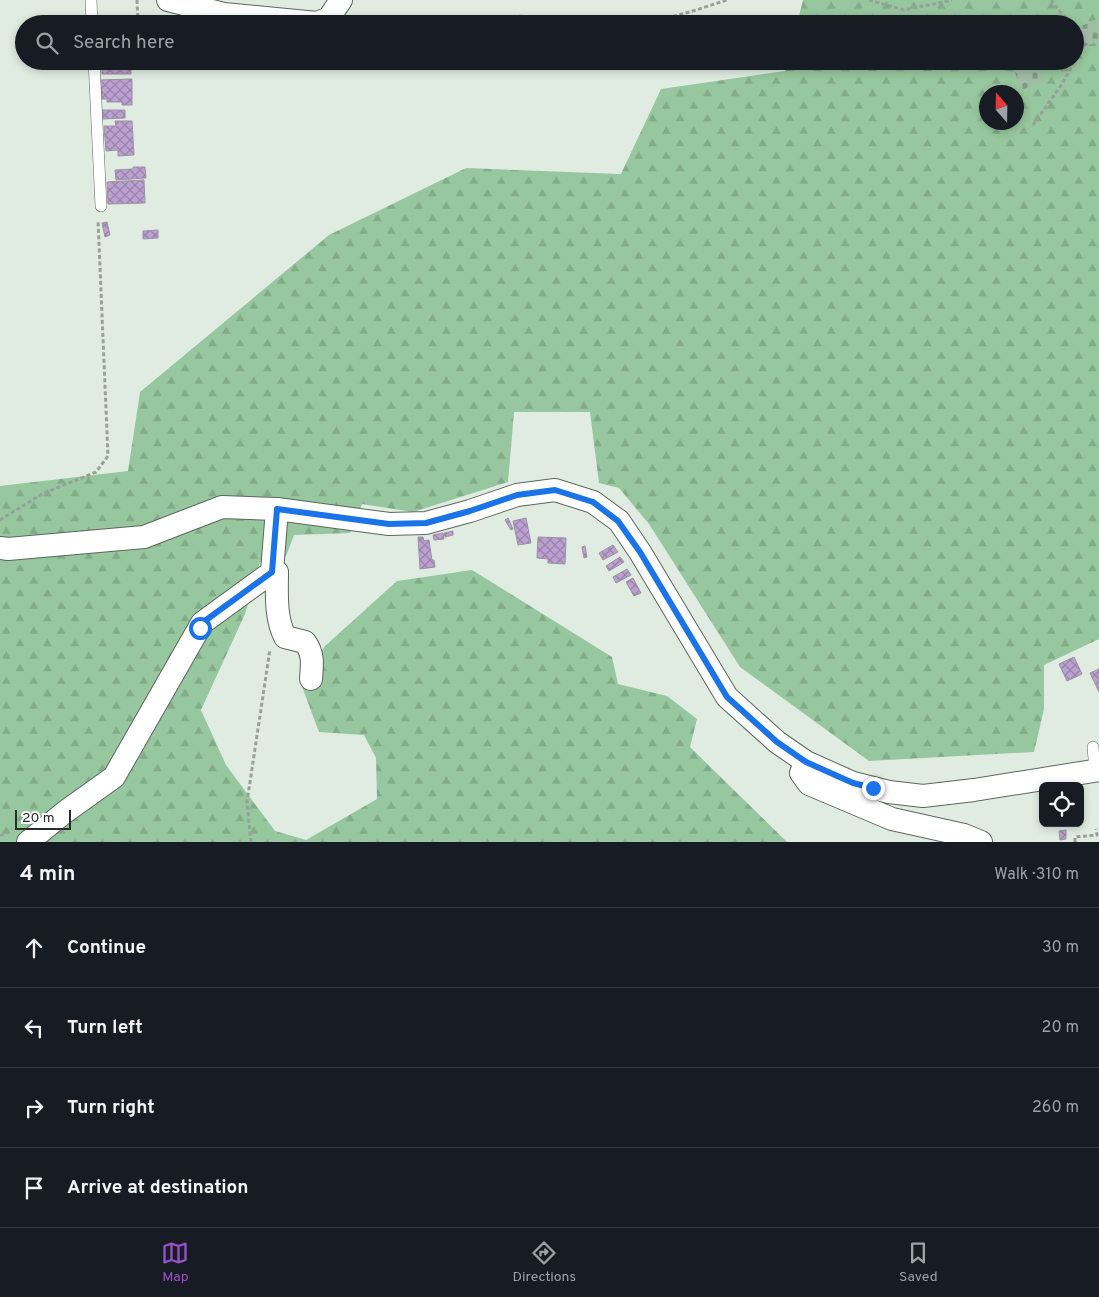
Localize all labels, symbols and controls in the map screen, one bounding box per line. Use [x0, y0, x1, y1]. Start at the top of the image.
search box [15, 15, 1084, 70]
icon: search [33, 29, 61, 57]
text: Search here [73, 31, 175, 55]
north arrow [979, 85, 1024, 130]
route start [189, 617, 212, 640]
route end [862, 777, 885, 800]
map controls [1039, 782, 1084, 827]
button: locate [1039, 782, 1084, 827]
scale bar [15, 807, 71, 830]
text: 20 m [22, 810, 55, 827]
text: 4 min [20, 861, 76, 888]
text: Walk · 310 m [994, 865, 1079, 885]
icon: ahead [20, 934, 48, 962]
text: Continue [67, 936, 146, 960]
text: 30 m [1042, 938, 1079, 958]
icon: left [20, 1014, 48, 1042]
text: Turn left [67, 1016, 143, 1040]
text: 20 m [1042, 1018, 1079, 1038]
icon: right [20, 1094, 48, 1122]
text: Turn right [67, 1096, 155, 1120]
text: 260 m [1032, 1098, 1079, 1118]
icon: arrive [20, 1174, 48, 1202]
text: Arrive at destination [67, 1176, 248, 1200]
tab: Map [161, 1239, 189, 1286]
tab: Directions [512, 1239, 576, 1286]
tab: Saved [899, 1239, 938, 1286]

